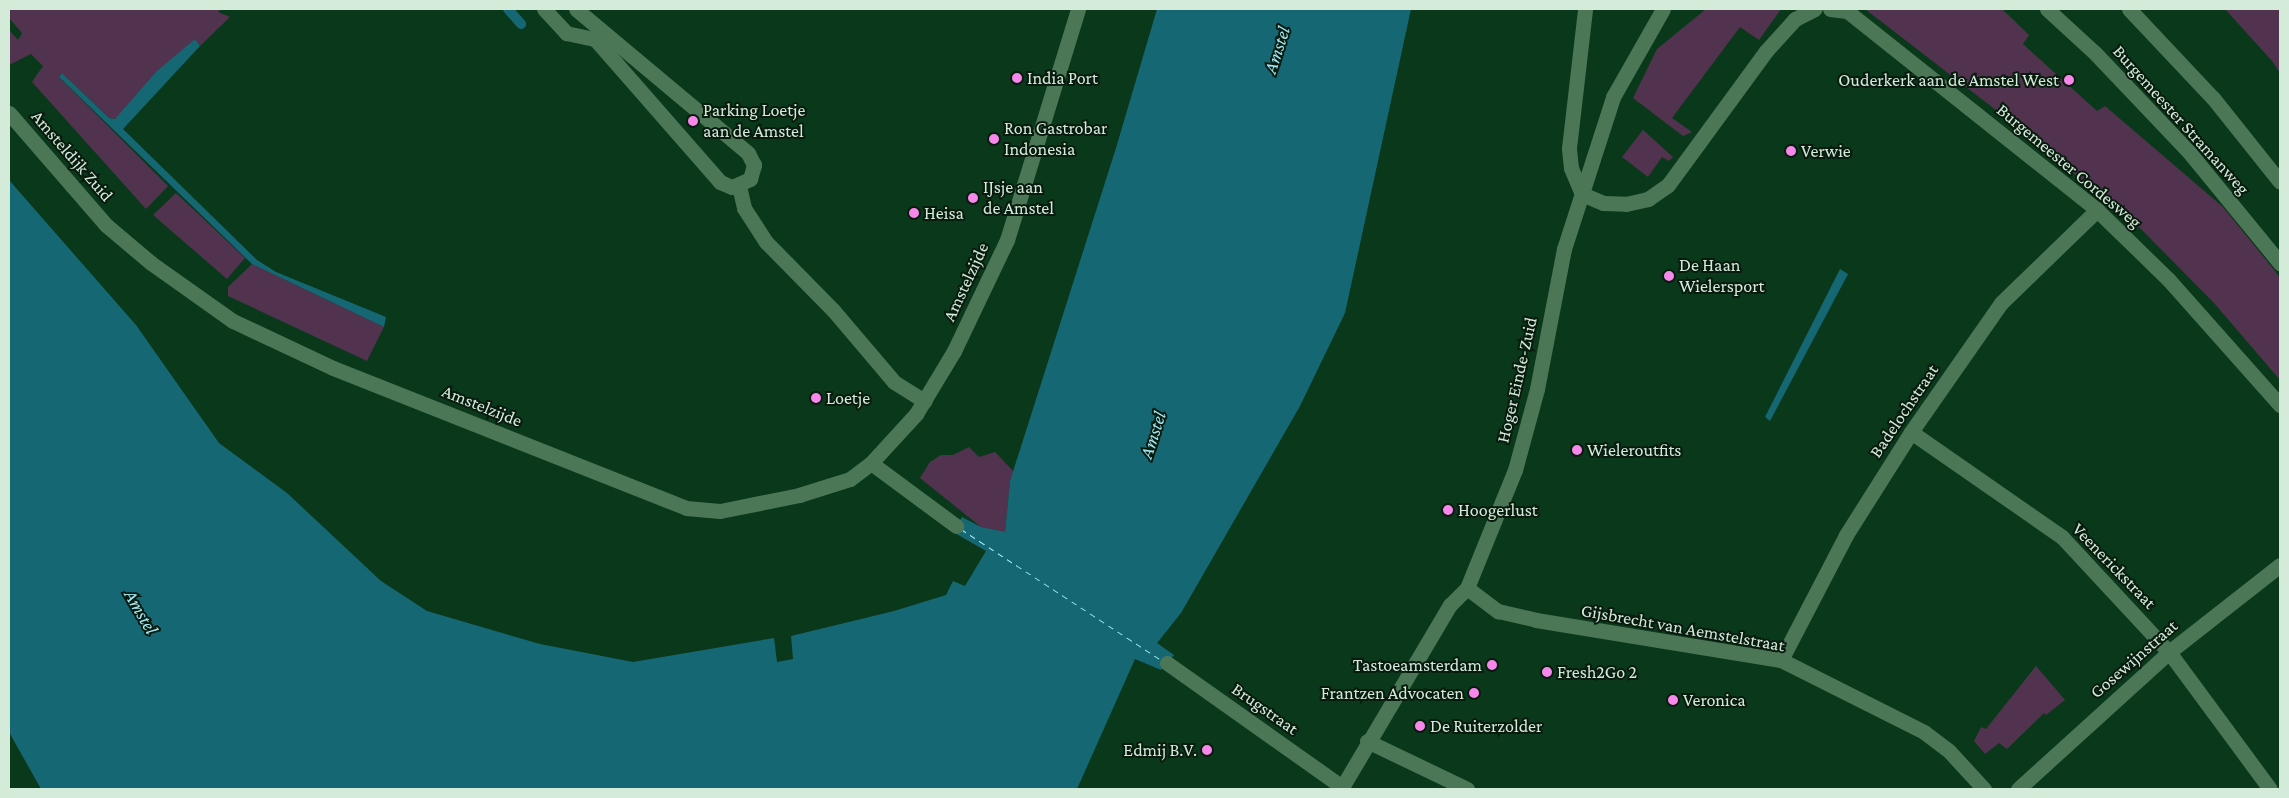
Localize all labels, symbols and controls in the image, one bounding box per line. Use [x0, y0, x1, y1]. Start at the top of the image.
water label: Amstel [1259, 24, 1295, 76]
street label: Burgemeester Stramanweg [2108, 41, 2254, 199]
place label: India Port [1027, 67, 1098, 89]
place label: Ouderkerk aan de Amstel West [1838, 69, 2059, 91]
marker: India Port [1011, 72, 1023, 84]
marker: Ouderkerk aan de Amstel West [2063, 74, 2075, 86]
street label: Burgemeester Cordesweg [1992, 99, 2146, 233]
place label: Parking Loetje aan de Amstel [703, 100, 805, 142]
street label: Amsteldijk Zuid [27, 106, 117, 206]
marker: Parking Loetje aan de Amstel [687, 115, 699, 127]
place label: Ron Gastrobar Indonesia [1004, 118, 1107, 160]
marker: Ron Gastrobar Indonesia [988, 133, 1000, 145]
place label: Verwie [1801, 140, 1851, 162]
marker: Verwie [1785, 145, 1797, 157]
place label: IJsje aan de Amstel [983, 177, 1054, 220]
marker: IJsje aan de Amstel [967, 192, 979, 204]
place label: Heisa [924, 202, 964, 224]
marker: Heisa [908, 207, 920, 219]
street label: Amstelzijde [938, 239, 994, 325]
place label: De Haan Wielersport [1679, 255, 1765, 298]
marker: De Haan Wielersport [1663, 270, 1675, 282]
street label: Hoger Einde-Zuid [1492, 315, 1542, 445]
street label: Badelochstraat [1865, 360, 1943, 462]
street label: Amstelzijde [439, 380, 525, 432]
place label: Loetje [826, 387, 870, 409]
marker: Loetje [810, 392, 822, 404]
water label: Amstel [1135, 409, 1171, 461]
place label: Wieleroutfits [1587, 439, 1681, 461]
marker: Wieleroutfits [1571, 444, 1583, 456]
place label: Hoogerlust [1458, 499, 1538, 521]
marker: Hoogerlust [1442, 504, 1454, 516]
street label: Veenerickstraat [2067, 518, 2161, 614]
water label: Amstel [119, 586, 163, 638]
street label: Gijsbrecht van Aemstelstraat [1579, 599, 1787, 657]
street label: Gosewijnstraat [2086, 615, 2182, 703]
place label: Tastoeamsterdam [1353, 654, 1482, 676]
marker: Tastoeamsterdam [1486, 659, 1498, 671]
place label: Fresh2Go 2 [1557, 661, 1637, 683]
marker: Fresh2Go 2 [1541, 666, 1553, 678]
street label: Brugstraat [1228, 678, 1302, 740]
place label: Frantzen Advocaten [1321, 682, 1464, 704]
marker: Frantzen Advocaten [1468, 687, 1480, 699]
place label: Veronica [1683, 689, 1746, 711]
marker: Veronica [1667, 694, 1679, 706]
place label: De Ruiterzolder [1430, 715, 1542, 737]
marker: De Ruiterzolder [1414, 720, 1426, 732]
place label: Edmij B.V. [1123, 739, 1197, 761]
marker: Edmij B.V. [1201, 744, 1213, 756]

